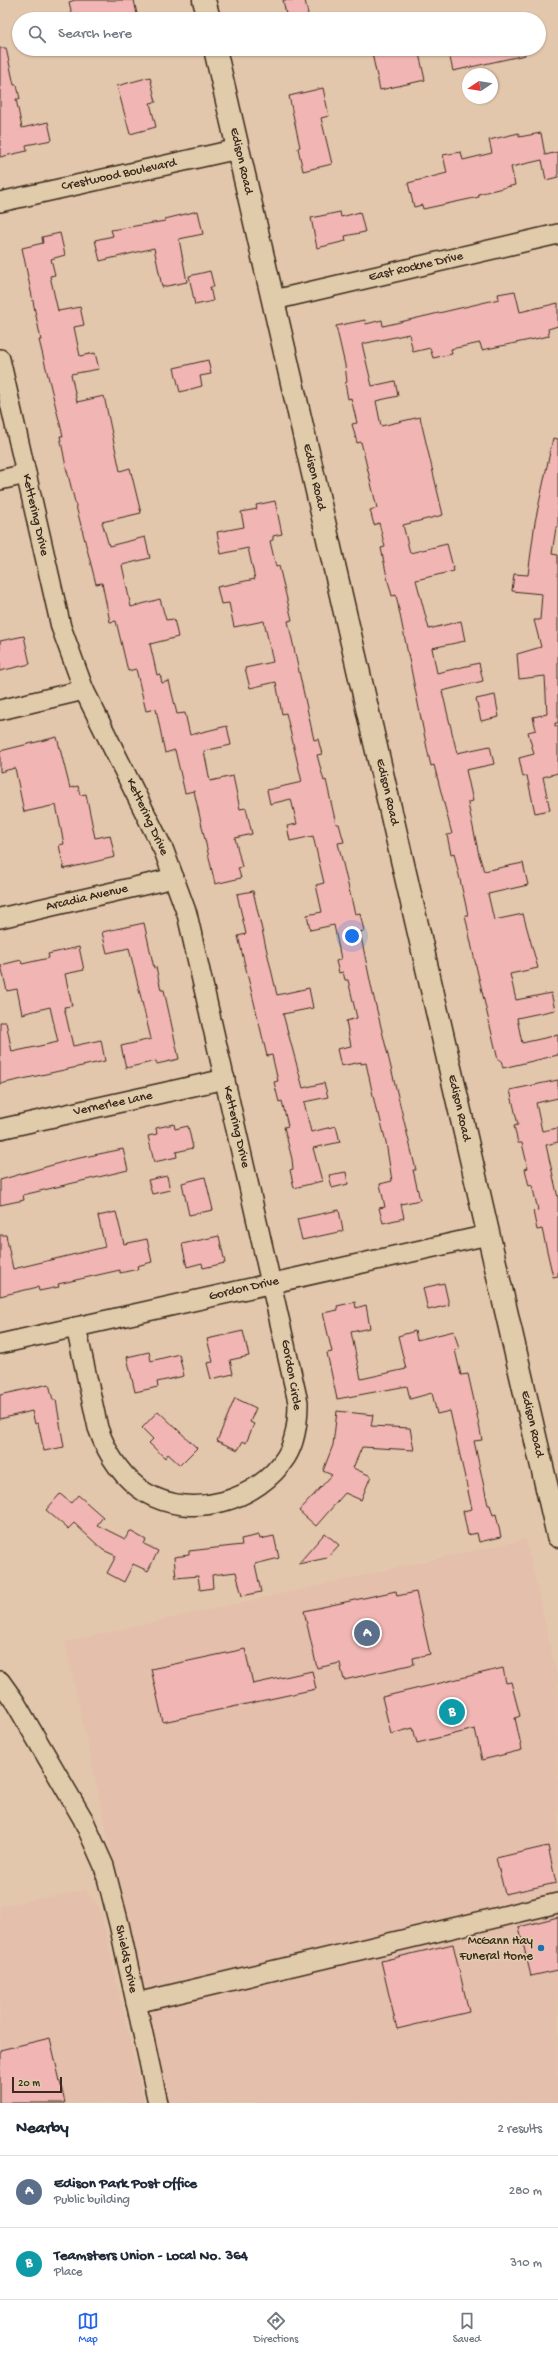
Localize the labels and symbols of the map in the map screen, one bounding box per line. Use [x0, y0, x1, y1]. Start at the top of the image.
north arrow [462, 68, 498, 104]
street label: Edison Road [226, 126, 256, 197]
street label: Crestwood Boulevard [60, 155, 179, 194]
street label: East Rockne Drive [367, 249, 465, 285]
street label: Edison Road [299, 442, 329, 513]
street label: Kettering Drive [18, 473, 52, 558]
street label: Edison Road [372, 757, 402, 828]
street label: Kettering Drive [123, 776, 172, 858]
street label: Arcadia Avenue [45, 881, 130, 915]
your location [342, 926, 362, 946]
street label: Edison Road [444, 1073, 474, 1144]
street label: Kettering Drive [219, 1085, 253, 1170]
street label: Vernerlee Lane [71, 1088, 154, 1120]
street label: Gordon Drive [207, 1274, 281, 1304]
street label: Gordon Circle [277, 1338, 305, 1412]
street label: Edison Road [517, 1389, 547, 1460]
pin: A [354, 1618, 380, 1648]
pin: B [439, 1697, 465, 1727]
street label: Shields Drive [111, 1924, 141, 1995]
place label: McGann Hay Funeral Home [458, 1934, 534, 1964]
marker: McGann Hay Funeral Home [536, 1943, 546, 1953]
scale bar [12, 2075, 62, 2094]

